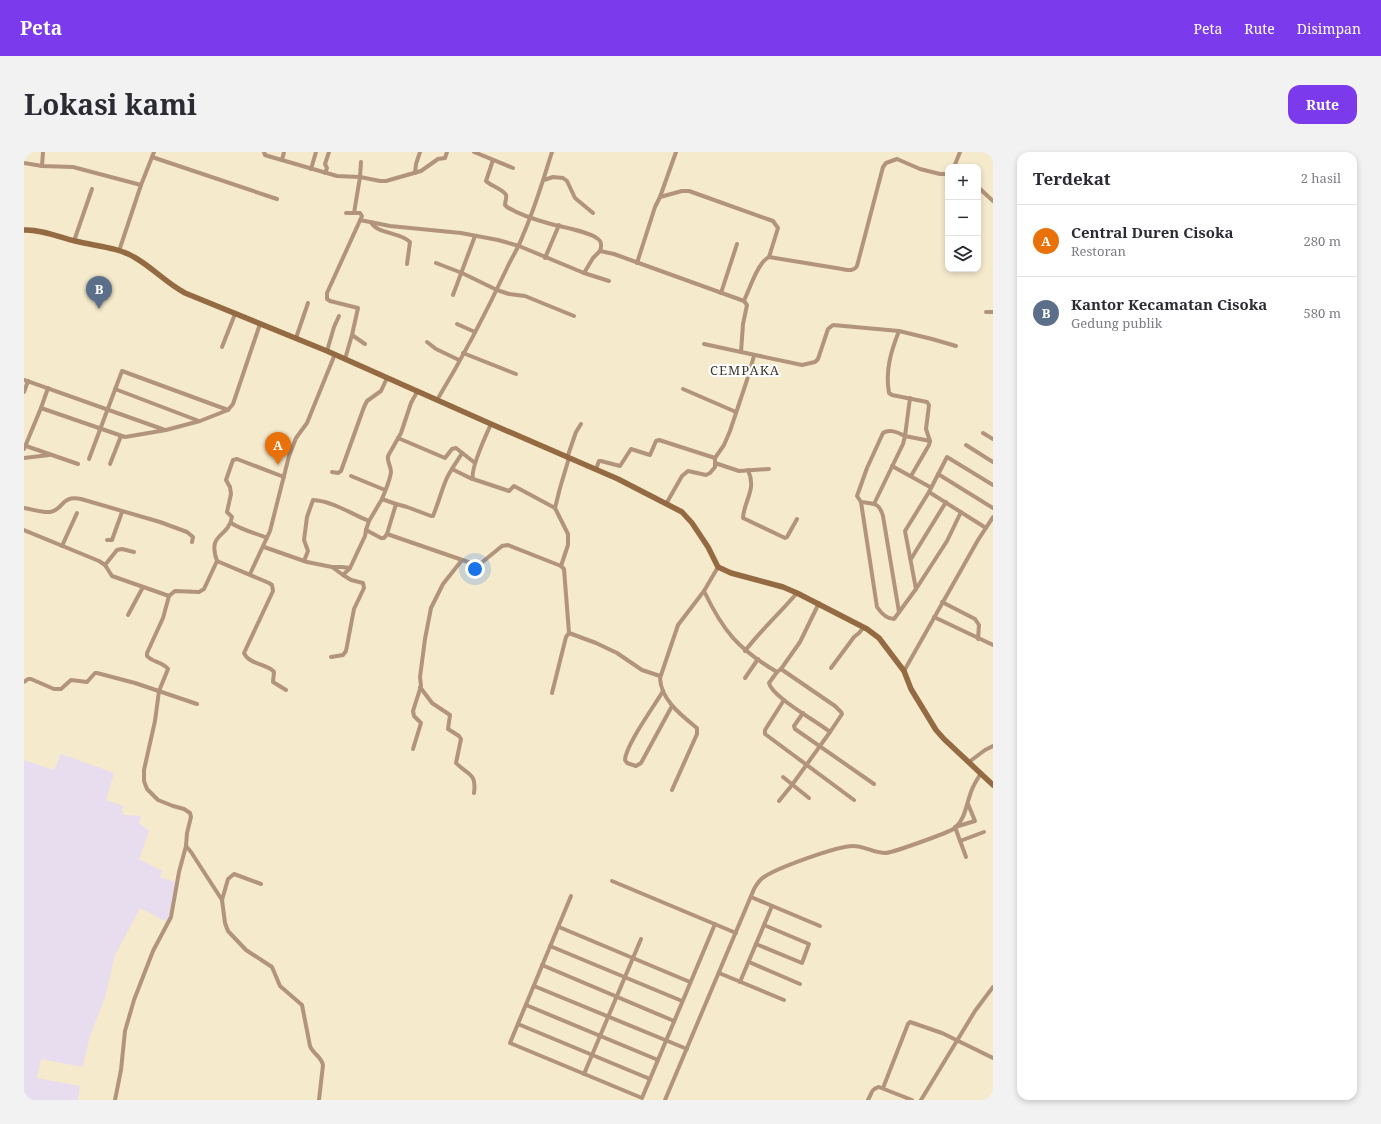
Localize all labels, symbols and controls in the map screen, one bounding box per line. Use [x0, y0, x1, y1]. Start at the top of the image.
text: Peta [20, 15, 62, 41]
text: Peta [1194, 19, 1222, 38]
text: Rute [1244, 19, 1275, 38]
text: Disimpan [1297, 19, 1361, 38]
text: Lokasi kami [24, 85, 197, 123]
button: Rute [1288, 85, 1357, 124]
map controls [945, 164, 981, 272]
button: + [945, 164, 981, 200]
text: Terdekat [1033, 167, 1111, 190]
text: 2 hasil [1301, 169, 1341, 187]
button: − [945, 200, 981, 236]
text: Central Duren Cisoka [1071, 222, 1234, 242]
text: A [1041, 232, 1051, 250]
text: 280 m [1304, 232, 1341, 250]
button: layers [945, 236, 981, 272]
text: Restoran [1071, 242, 1126, 260]
pin: B [86, 276, 112, 309]
text: Kantor Kecamatan Cisoka [1071, 294, 1267, 314]
text: B [1042, 304, 1050, 322]
text: 580 m [1304, 304, 1341, 322]
text: Gedung publik [1071, 314, 1162, 332]
district label: CEMPAKA [710, 361, 780, 379]
pin: A [265, 432, 291, 465]
your location [465, 559, 485, 579]

